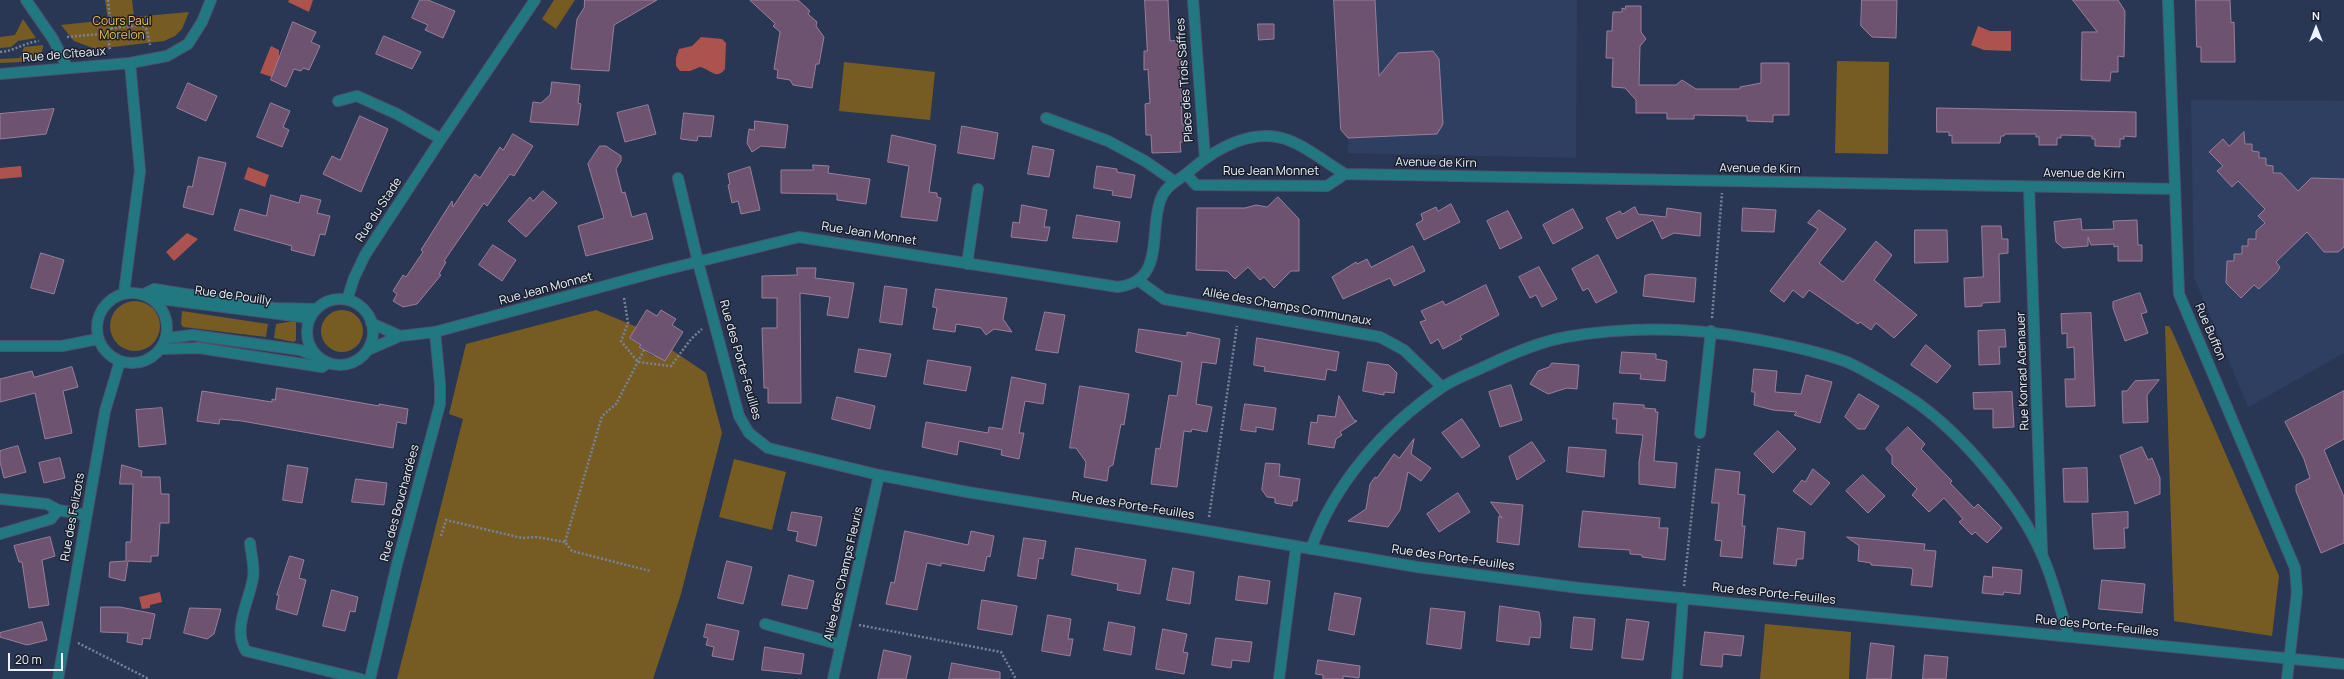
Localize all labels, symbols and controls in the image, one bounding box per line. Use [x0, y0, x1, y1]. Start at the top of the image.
north arrow [2296, 8, 2336, 48]
text: N [2312, 8, 2320, 23]
park label: Cours Paul Morelon [92, 15, 152, 43]
street label: Place des Trois Saffres [1173, 17, 1197, 143]
street label: Rue de Cîteaux [22, 44, 106, 66]
street label: Avenue de Kirn [1395, 155, 1477, 171]
street label: Avenue de Kirn [1719, 161, 1801, 177]
street label: Rue Jean Monnet [1223, 165, 1319, 179]
street label: Avenue de Kirn [2043, 166, 2125, 182]
street label: Rue du Stade [353, 175, 405, 245]
street label: Rue Jean Monnet [820, 219, 918, 249]
street label: Rue Jean Monnet [498, 270, 594, 308]
street label: Rue de Pouilly [194, 284, 272, 308]
street label: Allée des Champs Communaux [1201, 285, 1373, 329]
street label: Rue des Porte-Feuilles [716, 298, 764, 422]
street label: Rue Buffon [2192, 301, 2228, 363]
street label: Rue Konrad Adenauer [2014, 311, 2032, 431]
street label: Rue des Bouchardées [377, 443, 423, 563]
street label: Rue des Felizots [58, 472, 88, 562]
street label: Rue des Porte-Feuilles [1071, 489, 1195, 523]
street label: Allée des Champs Fleuris [822, 506, 866, 642]
street label: Rue des Porte-Feuilles [1391, 542, 1515, 574]
street label: Rue des Porte-Feuilles [1712, 580, 1836, 608]
street label: Rue des Porte-Feuilles [2035, 612, 2159, 640]
scale bar [10, 645, 65, 671]
text: 20 m [15, 651, 42, 668]

